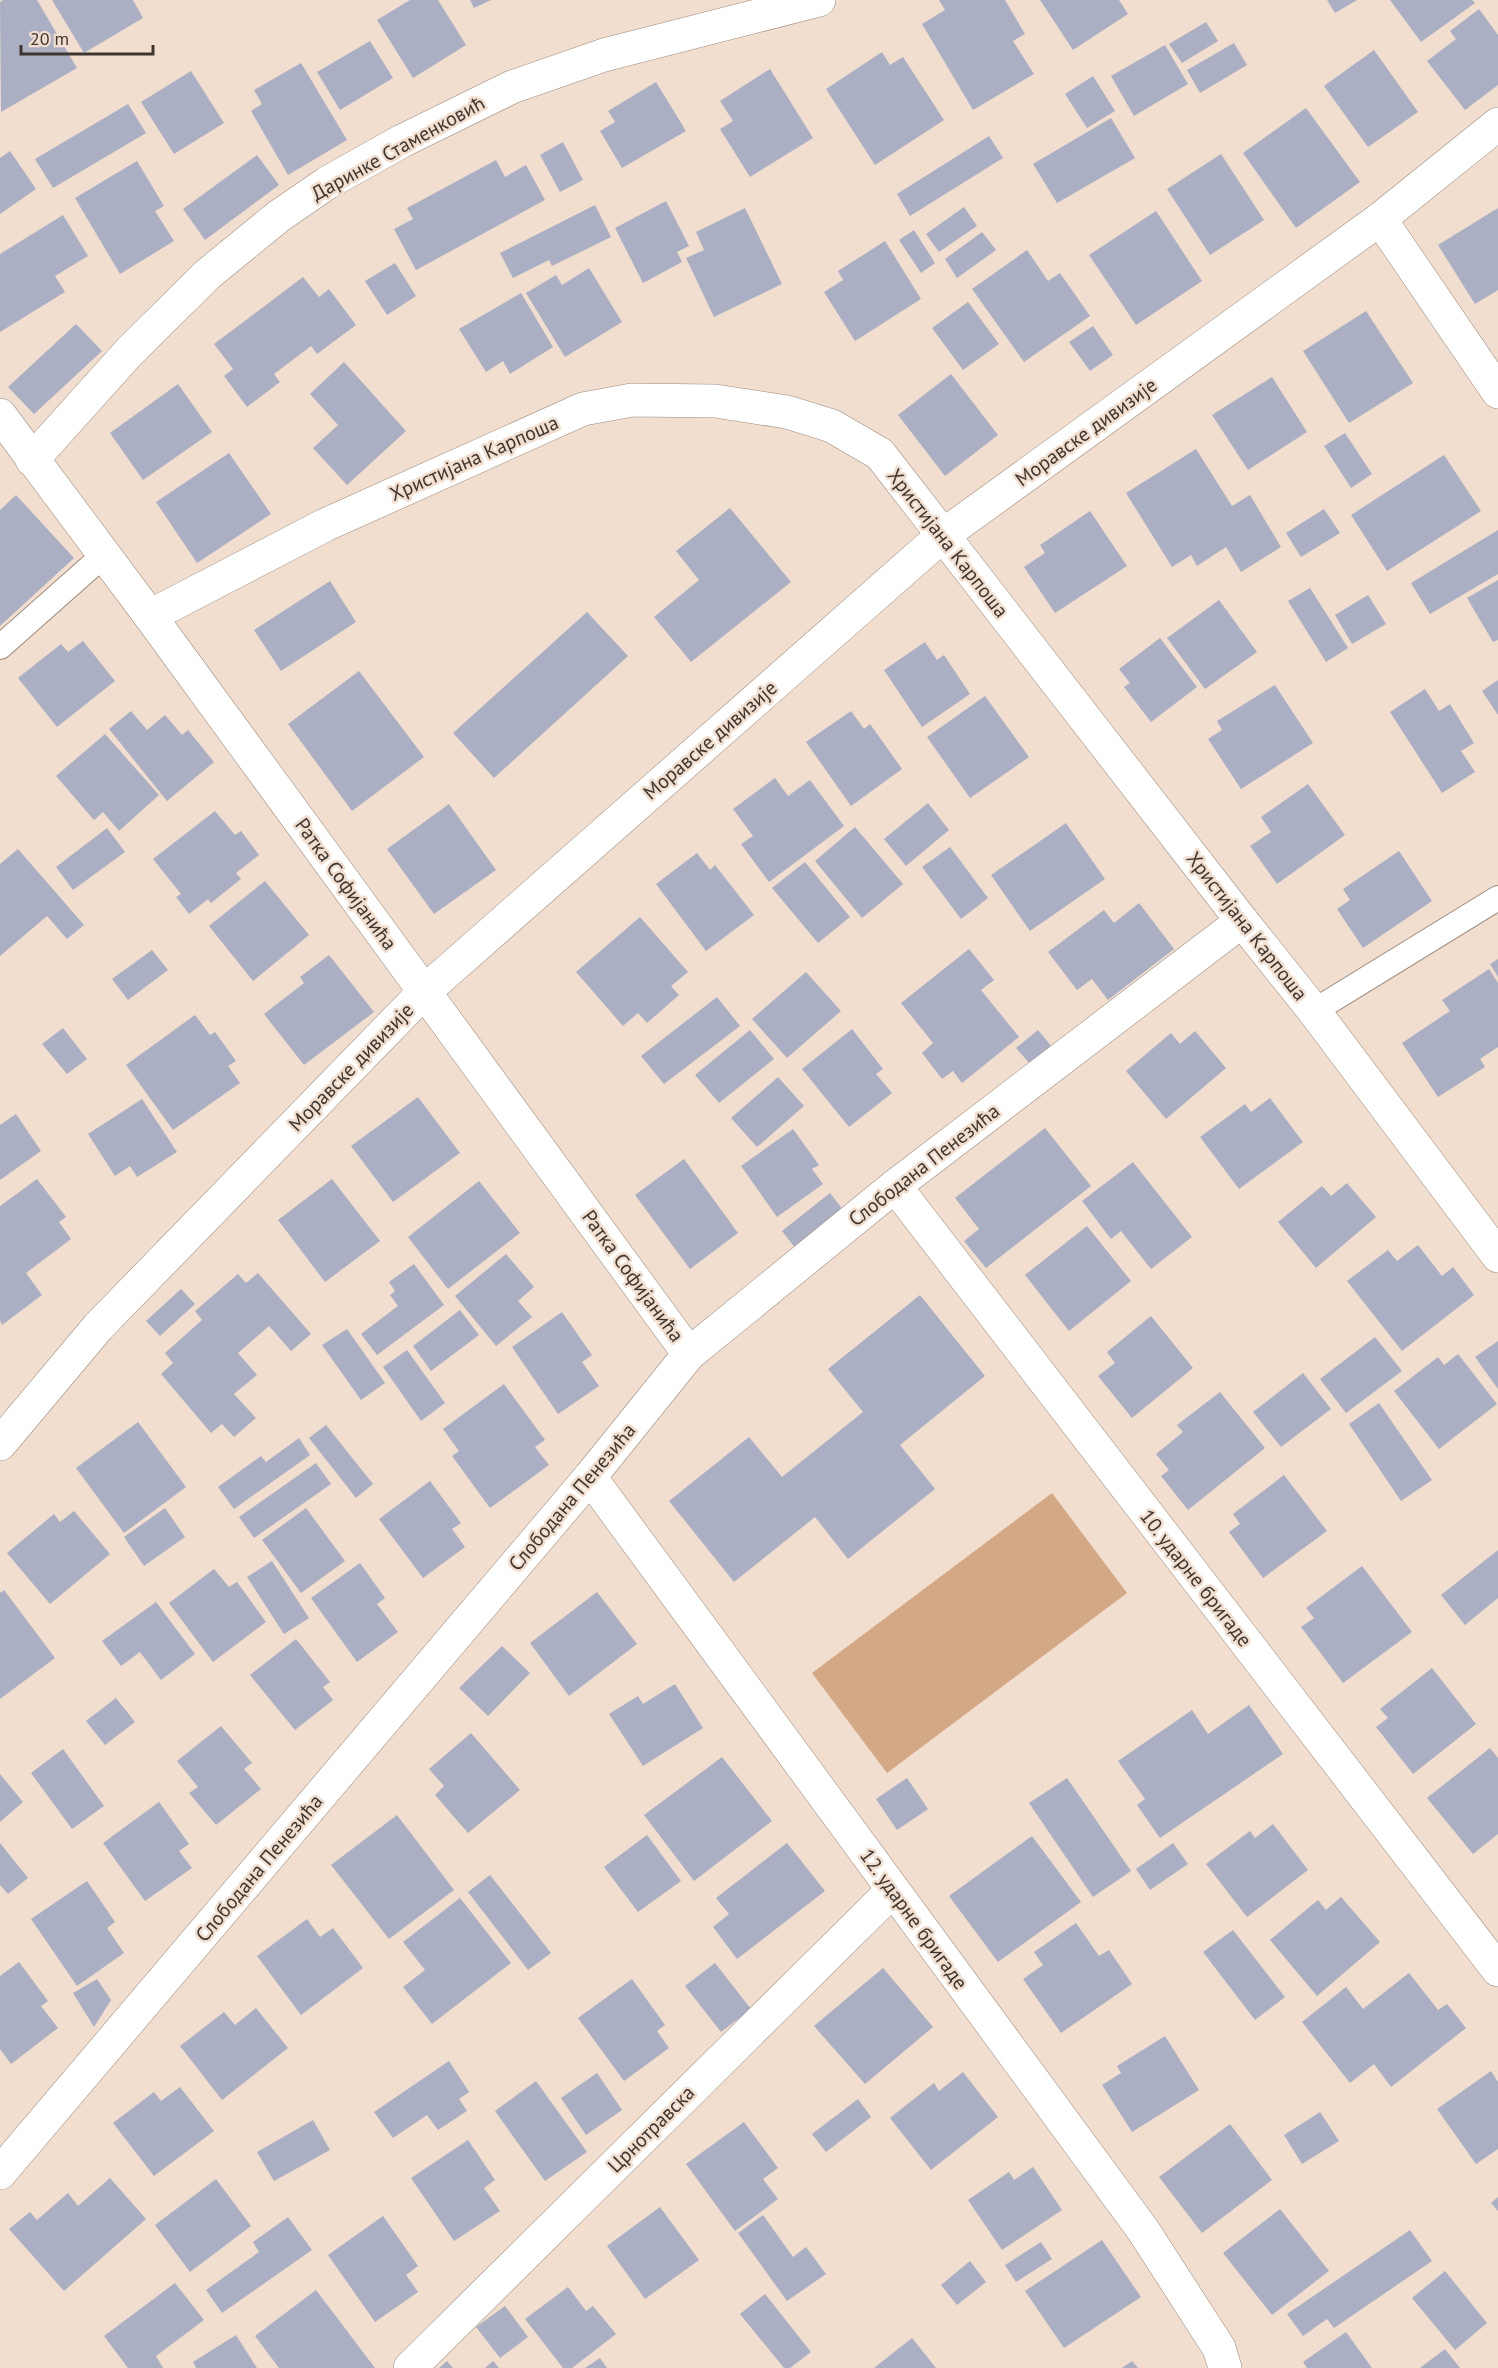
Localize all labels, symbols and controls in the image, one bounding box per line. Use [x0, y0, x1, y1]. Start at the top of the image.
scale bar [21, 18, 153, 56]
text: 20 m [30, 27, 69, 50]
street label: Даринке Стаменковић [307, 89, 489, 207]
street label: Моравске дивизије [1010, 372, 1162, 492]
street label: Христијана Карпоша [386, 409, 562, 507]
street label: Христијана Карпоша [882, 463, 1014, 623]
street label: Моравске дивизије [638, 675, 782, 805]
street label: Ратка Софијанића [289, 813, 403, 955]
street label: Христијана Карпоша [1181, 846, 1313, 1006]
street label: Моравске дивизије [283, 997, 419, 1137]
street label: Слободана Пенезића [843, 1098, 1005, 1232]
street label: Ратка Софијанића [576, 1205, 690, 1347]
street label: Слободана Пенезића [503, 1418, 641, 1576]
street label: 10. ударне бригаде [1134, 1504, 1258, 1652]
street label: Слободана Пенезића [190, 1789, 328, 1947]
street label: 12. ударне бригаде [854, 1844, 974, 1994]
street label: Црнотравска [602, 2080, 700, 2178]

